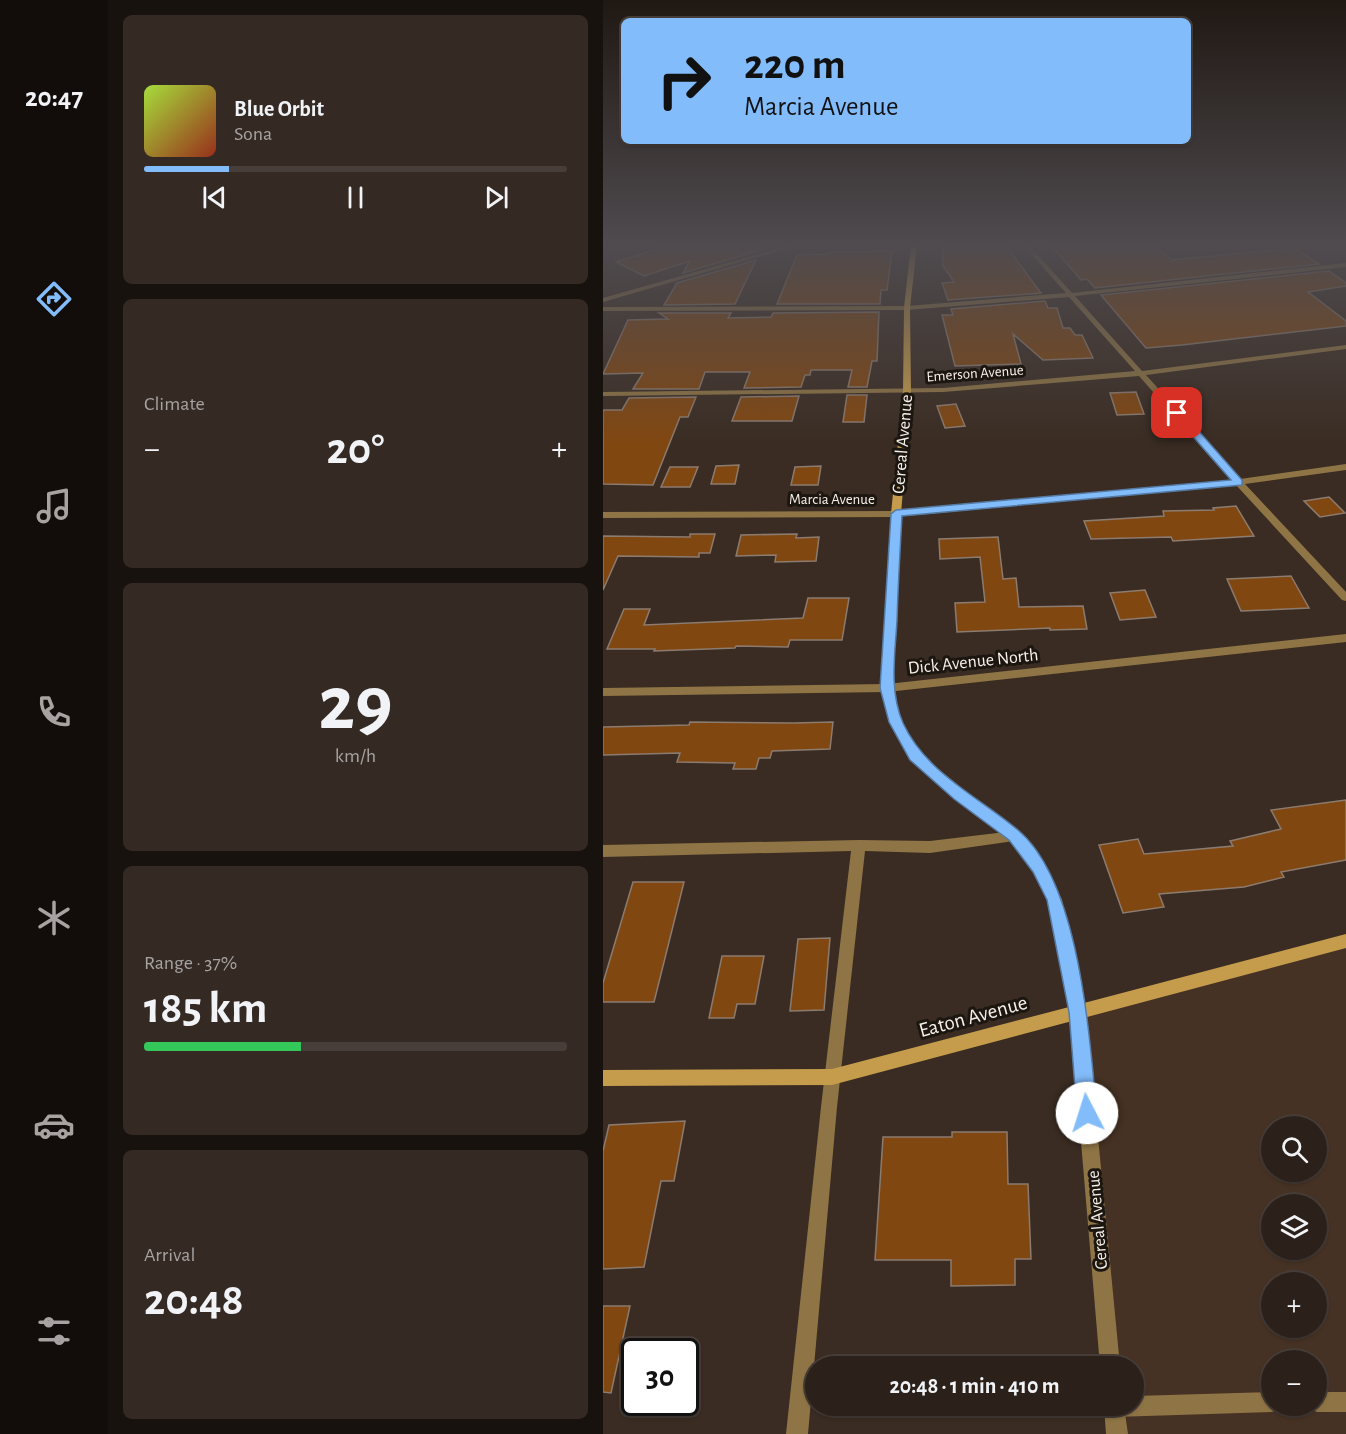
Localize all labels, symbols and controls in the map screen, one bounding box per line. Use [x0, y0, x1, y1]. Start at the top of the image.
icon: right [645, 42, 723, 120]
text: 220 m [744, 44, 846, 86]
text: 20:47 [25, 84, 83, 111]
text: Marcia Avenue [744, 93, 899, 120]
text: Blue Orbit [234, 98, 324, 120]
text: Sona [234, 124, 272, 144]
icon: previous [198, 181, 231, 214]
icon: pause [339, 181, 372, 214]
icon: next [480, 181, 513, 214]
icon: directions [33, 278, 75, 320]
street label: Emerson Avenue [926, 363, 1024, 384]
pin [1151, 387, 1202, 438]
text: Climate [144, 394, 205, 414]
street label: Cereal Avenue [890, 394, 916, 494]
icon: arrive [1160, 396, 1193, 429]
text: 20° [327, 427, 384, 472]
text: − [144, 433, 160, 466]
text: + [551, 433, 567, 466]
icon: music [33, 485, 75, 527]
street label: Marcia Avenue [789, 492, 875, 507]
street label: Dick Avenue North [907, 646, 1039, 678]
text: 29 [318, 666, 393, 744]
icon: phone [33, 691, 75, 733]
text: km/h [335, 746, 376, 766]
icon: climate [33, 897, 75, 939]
text: Range · 37% [144, 953, 237, 973]
text: 185 km [144, 986, 267, 1031]
street label: Eaton Avenue [917, 992, 1030, 1041]
position arrow [1055, 1081, 1119, 1145]
icon: car [33, 1104, 75, 1146]
map controls [1261, 1116, 1327, 1416]
button: search [1261, 1116, 1327, 1182]
street label: Cereal Avenue [1085, 1170, 1111, 1270]
button: layers [1261, 1194, 1327, 1260]
text: Arrival [144, 1245, 195, 1265]
button: + [1261, 1272, 1327, 1338]
text: 20:48 [144, 1278, 244, 1323]
icon: filters [33, 1310, 75, 1352]
speed limit sign: 30 [621, 1338, 699, 1416]
button: − [1261, 1350, 1327, 1416]
text: 20:48 · 1 min · 410 m [889, 1375, 1060, 1397]

